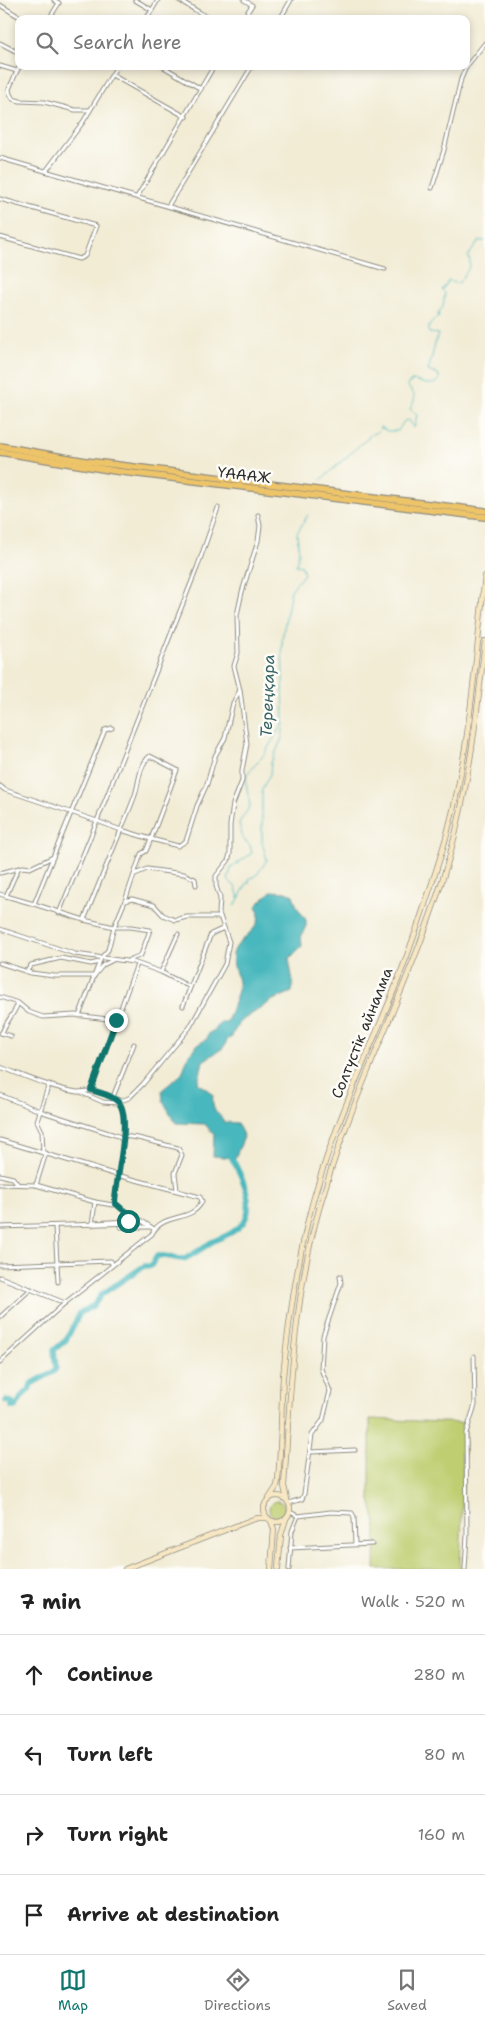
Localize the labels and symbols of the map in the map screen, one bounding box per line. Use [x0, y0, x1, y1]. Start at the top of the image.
street label: ҮАААЖ [216, 462, 272, 488]
water label: Тереңқара [256, 654, 279, 738]
street label: Солтүстік айналма [327, 964, 398, 1101]
route end [105, 1009, 128, 1032]
route start [117, 1210, 140, 1233]

